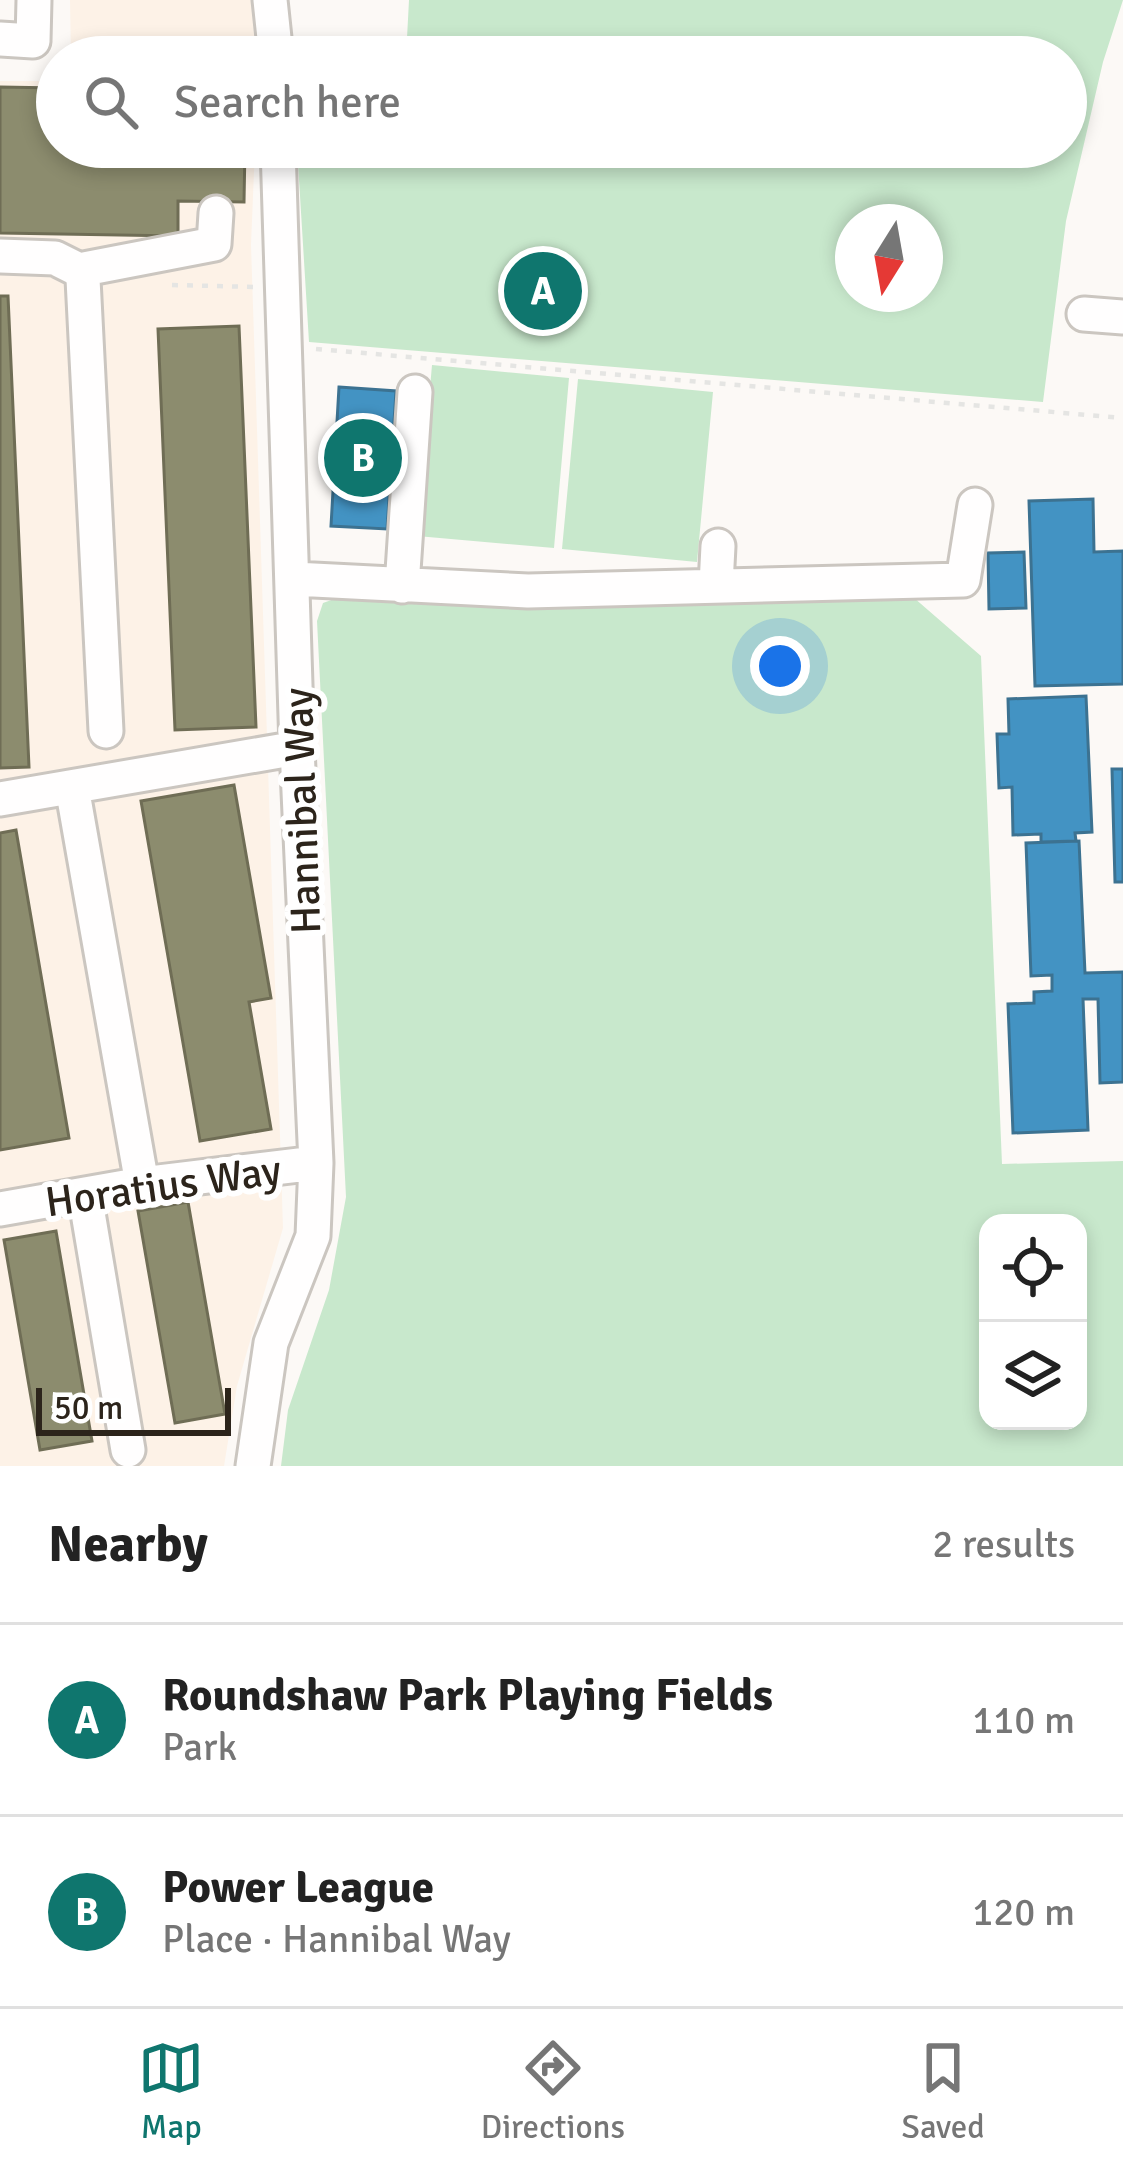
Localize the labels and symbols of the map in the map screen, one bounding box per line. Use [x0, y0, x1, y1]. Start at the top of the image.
north arrow [835, 204, 943, 312]
pin: A [504, 246, 582, 336]
pin: B [324, 413, 402, 503]
your location [750, 636, 810, 696]
street label: Hannibal Way [273, 687, 332, 935]
street label: Horatius Way [42, 1145, 285, 1228]
scale bar [36, 1382, 231, 1435]

